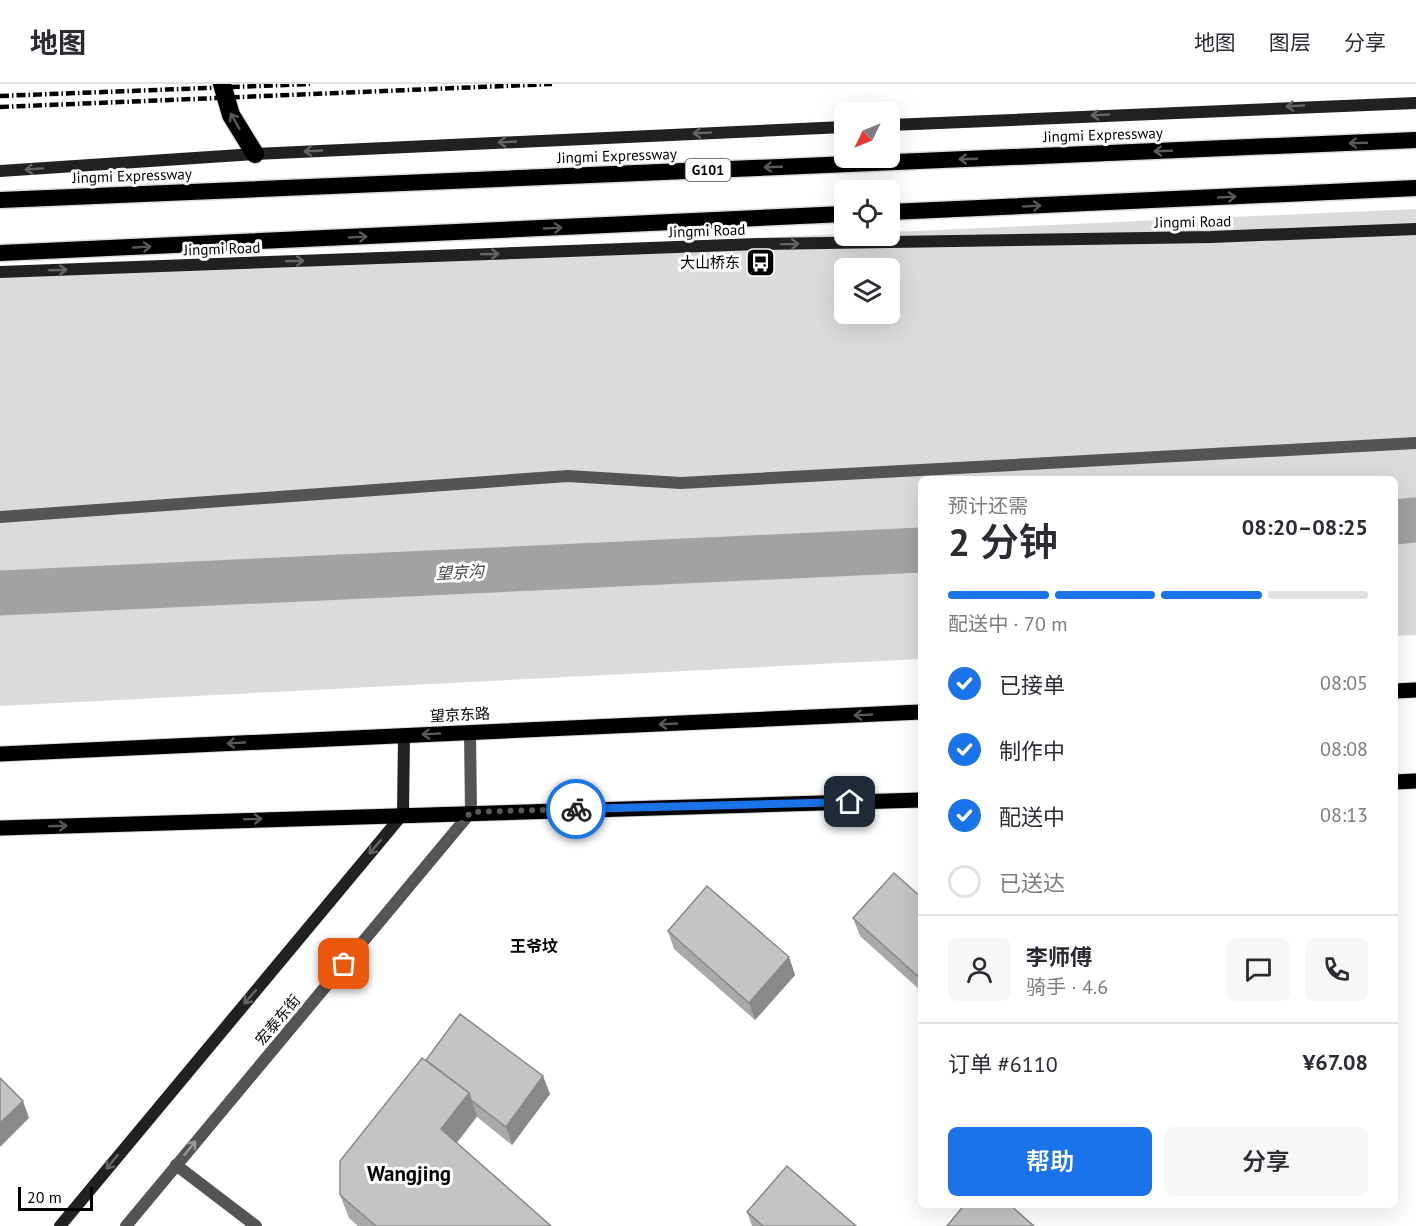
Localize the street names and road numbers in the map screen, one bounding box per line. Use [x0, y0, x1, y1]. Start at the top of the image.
street label: Jingmi Expressway [1042, 123, 1163, 146]
street label: Jingmi Expressway [556, 144, 677, 167]
road number: G101 [686, 159, 730, 181]
street label: Jingmi Expressway [71, 164, 192, 187]
street label: Jingmi Road [1154, 211, 1231, 232]
street label: Jingmi Road [667, 220, 746, 241]
street label: Jingmi Road [182, 238, 261, 259]
street label: 望京东路 [430, 703, 490, 726]
street label: 宏泰东街 [251, 991, 304, 1049]

